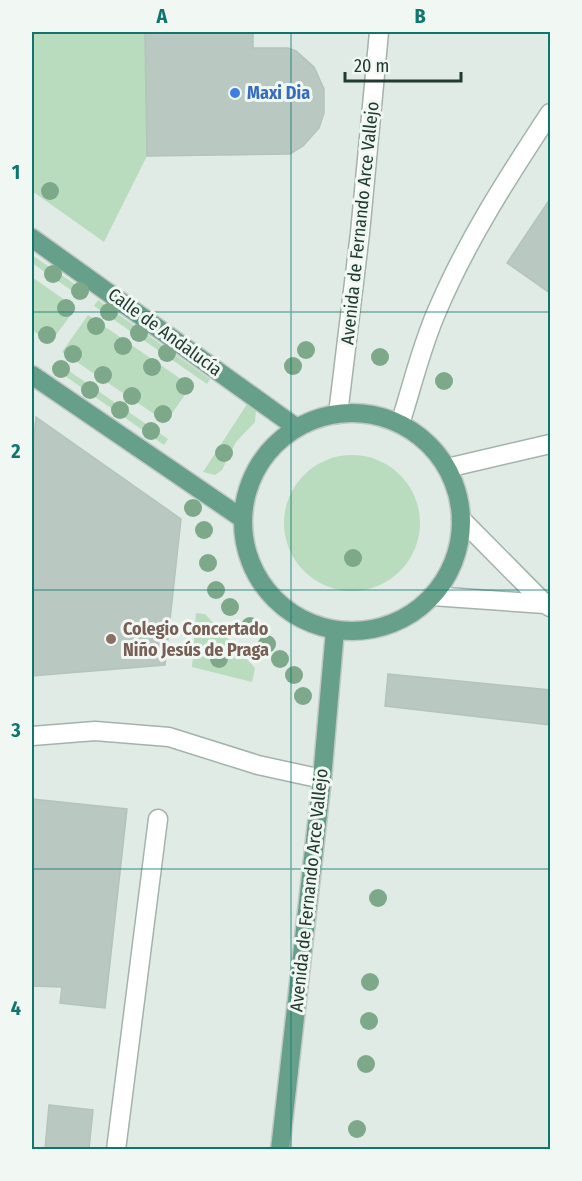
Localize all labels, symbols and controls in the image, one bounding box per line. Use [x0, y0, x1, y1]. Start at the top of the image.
text: A [156, 4, 169, 28]
text: B [414, 4, 426, 28]
scale bar [345, 45, 460, 83]
text: 20 m [354, 55, 389, 77]
place label: Maxi Dia [247, 82, 310, 104]
marker: Maxi Dia [228, 86, 242, 100]
street label: Avenida de Fernando Arce Vallejo [336, 100, 384, 346]
text: 1 [12, 160, 20, 184]
street label: Calle de Andalucía [104, 283, 226, 381]
text: 2 [10, 439, 21, 463]
place label: Colegio Concertado Niño Jesús de Praga [123, 618, 269, 661]
marker: Colegio Concertado Niño Jesús de Praga [104, 632, 118, 646]
text: 3 [10, 718, 21, 742]
street label: Avenida de Fernando Arce Vallejo [285, 767, 333, 1013]
text: 4 [11, 996, 21, 1020]

